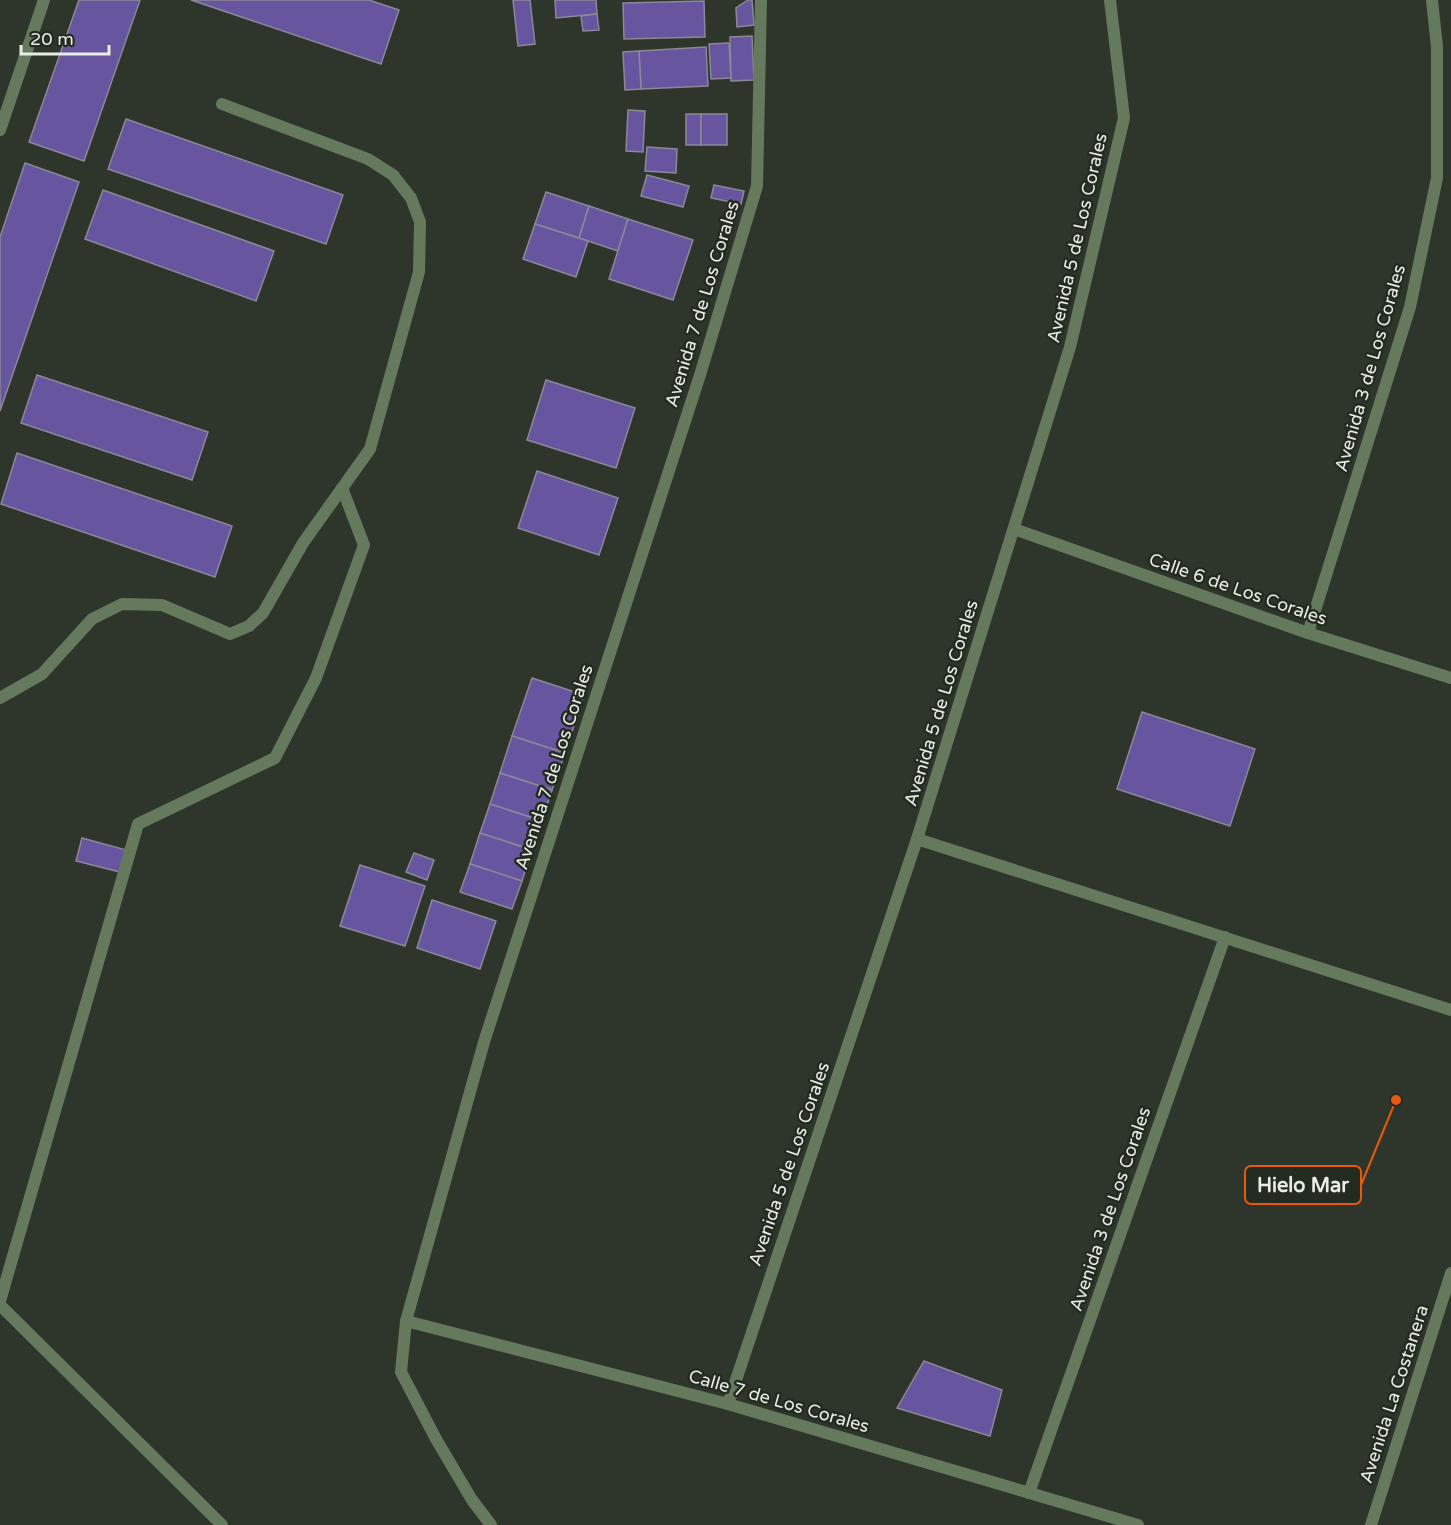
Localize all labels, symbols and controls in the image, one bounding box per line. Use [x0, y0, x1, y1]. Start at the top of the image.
scale bar [21, 18, 110, 56]
text: 20 m [30, 28, 74, 50]
street label: Avenida 5 de Los Corales [1042, 131, 1112, 345]
street label: Avenida 7 de Los Corales [660, 198, 744, 410]
street label: Avenida 3 de Los Corales [1330, 262, 1410, 474]
street label: Calle 6 de Los Corales [1146, 548, 1330, 630]
street label: Avenida 5 de Los Corales [899, 597, 983, 809]
street label: Avenida 7 de Los Corales [510, 662, 598, 872]
street label: Avenida 5 de Los Corales [744, 1059, 834, 1269]
street label: Avenida 3 de Los Corales [1065, 1104, 1155, 1314]
callout: Hielo Mar [1245, 1166, 1361, 1204]
text: Hielo Mar [1257, 1174, 1349, 1198]
street label: Avenida La Costanera [1355, 1302, 1433, 1486]
street label: Calle 7 de Los Corales [686, 1365, 872, 1437]

